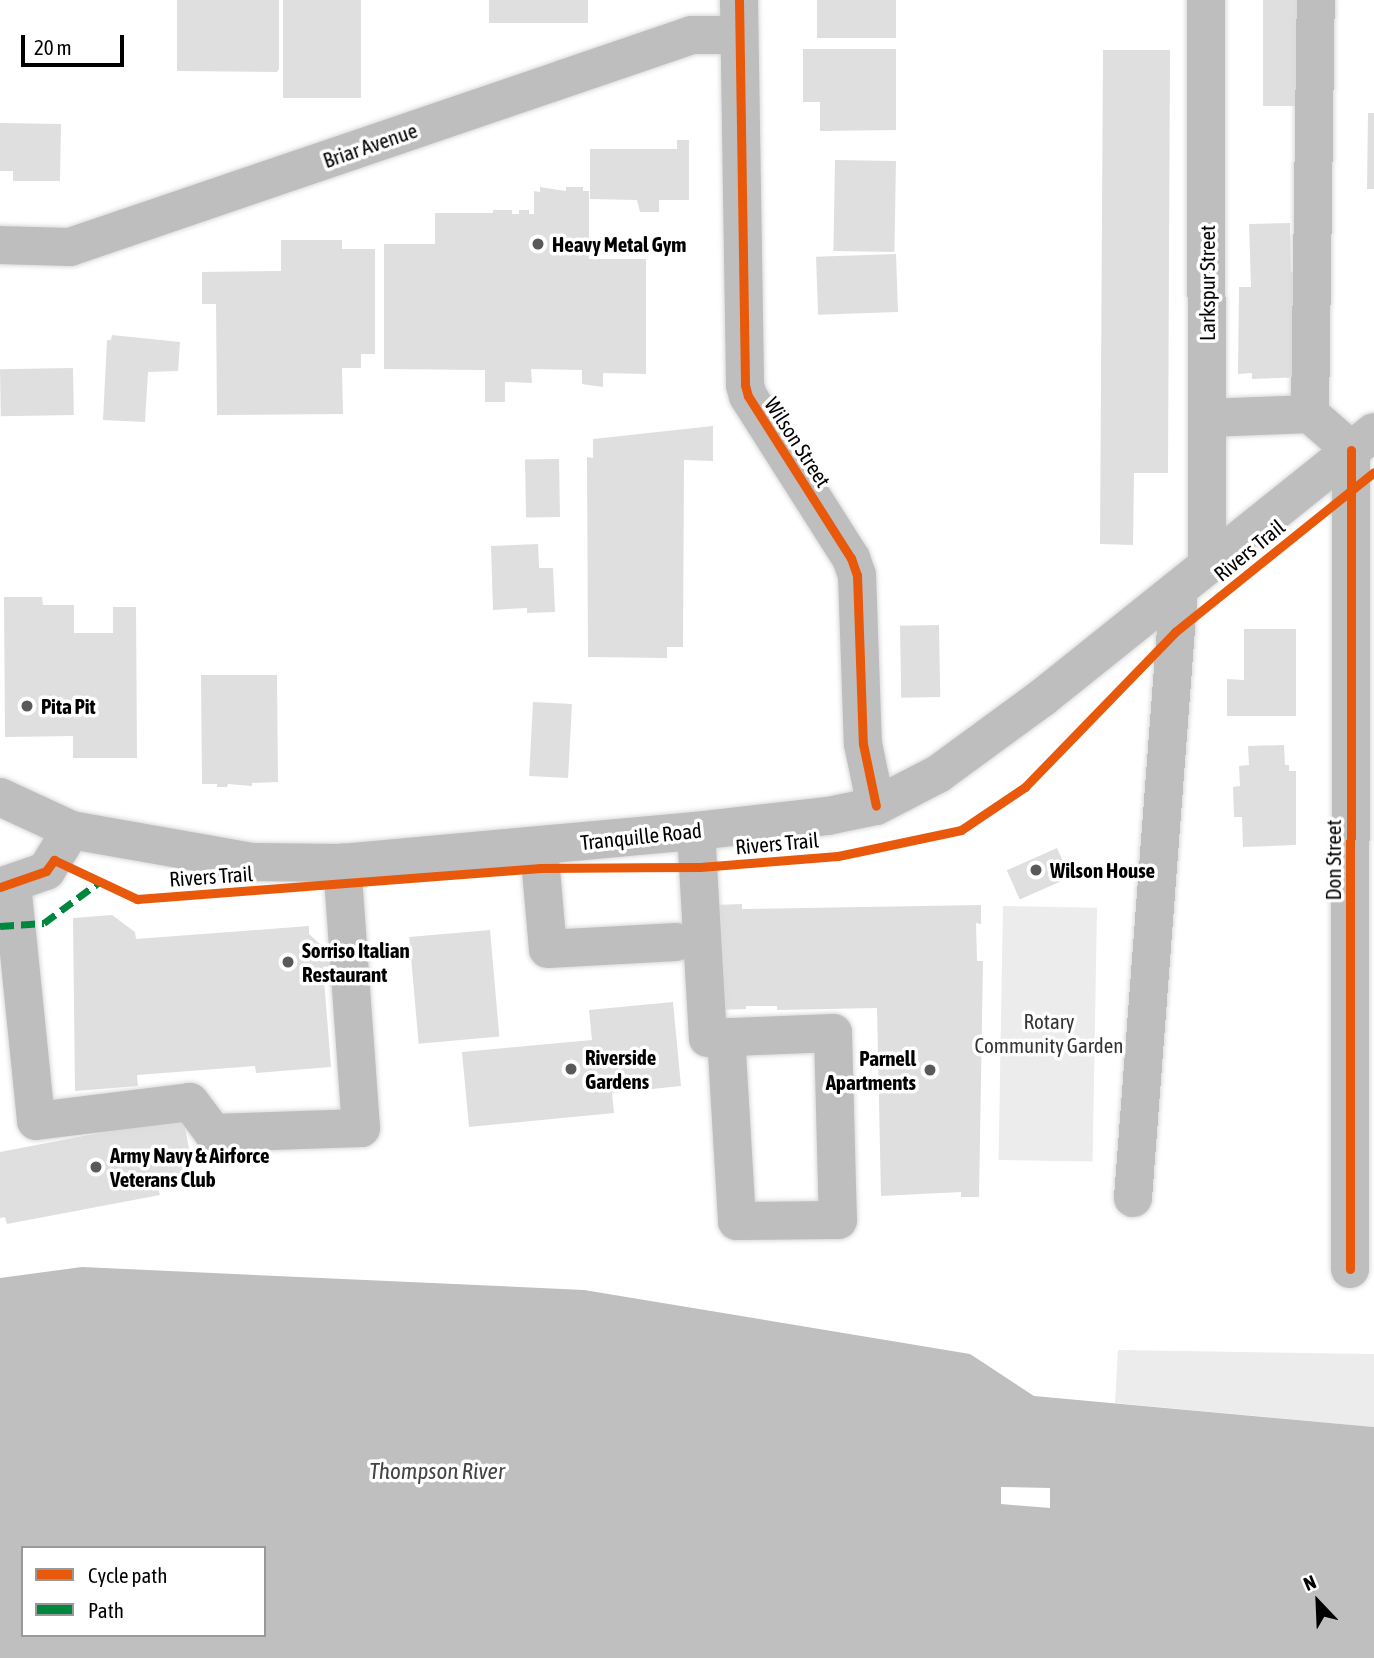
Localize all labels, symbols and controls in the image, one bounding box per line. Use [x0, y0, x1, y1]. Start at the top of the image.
scale bar [24, 21, 128, 65]
text: 20 m [34, 35, 72, 59]
street label: Briar Avenue [320, 117, 420, 173]
street label: Larkspur Street [1194, 225, 1220, 341]
place label: Heavy Metal Gym [552, 231, 686, 257]
marker: Heavy Metal Gym [530, 236, 546, 252]
street label: Wilson Street [760, 392, 836, 492]
street label: Rivers Trail [1209, 514, 1289, 586]
place label: Pita Pit [41, 693, 96, 719]
marker: Pita Pit [19, 698, 35, 714]
street label: Tranquille Road [579, 817, 703, 855]
street label: Don Street [1320, 820, 1346, 900]
street label: Rivers Trail [734, 827, 820, 859]
place label: Wilson House [1050, 857, 1155, 883]
street label: Rivers Trail [168, 861, 254, 891]
marker: Wilson House [1028, 862, 1044, 878]
place label: Sorriso Italian Restaurant [302, 937, 410, 987]
marker: Sorriso Italian Restaurant [280, 954, 296, 970]
park label: Rotary Community Garden [974, 1008, 1124, 1058]
place label: Riverside Gardens [585, 1044, 656, 1094]
place label: Parnell Apartments [826, 1045, 916, 1095]
marker: Riverside Gardens [563, 1061, 579, 1077]
marker: Parnell Apartments [922, 1062, 938, 1078]
place label: Army Navy & Airforce Veterans Club [110, 1142, 270, 1192]
marker: Army Navy & Airforce Veterans Club [88, 1159, 104, 1175]
water label: Thompson River [369, 1457, 505, 1485]
legend [21, 1546, 266, 1637]
text: Cycle path [88, 1563, 167, 1587]
north arrow [1283, 1567, 1353, 1637]
text: N [1300, 1570, 1319, 1595]
text: Path [88, 1598, 124, 1622]

